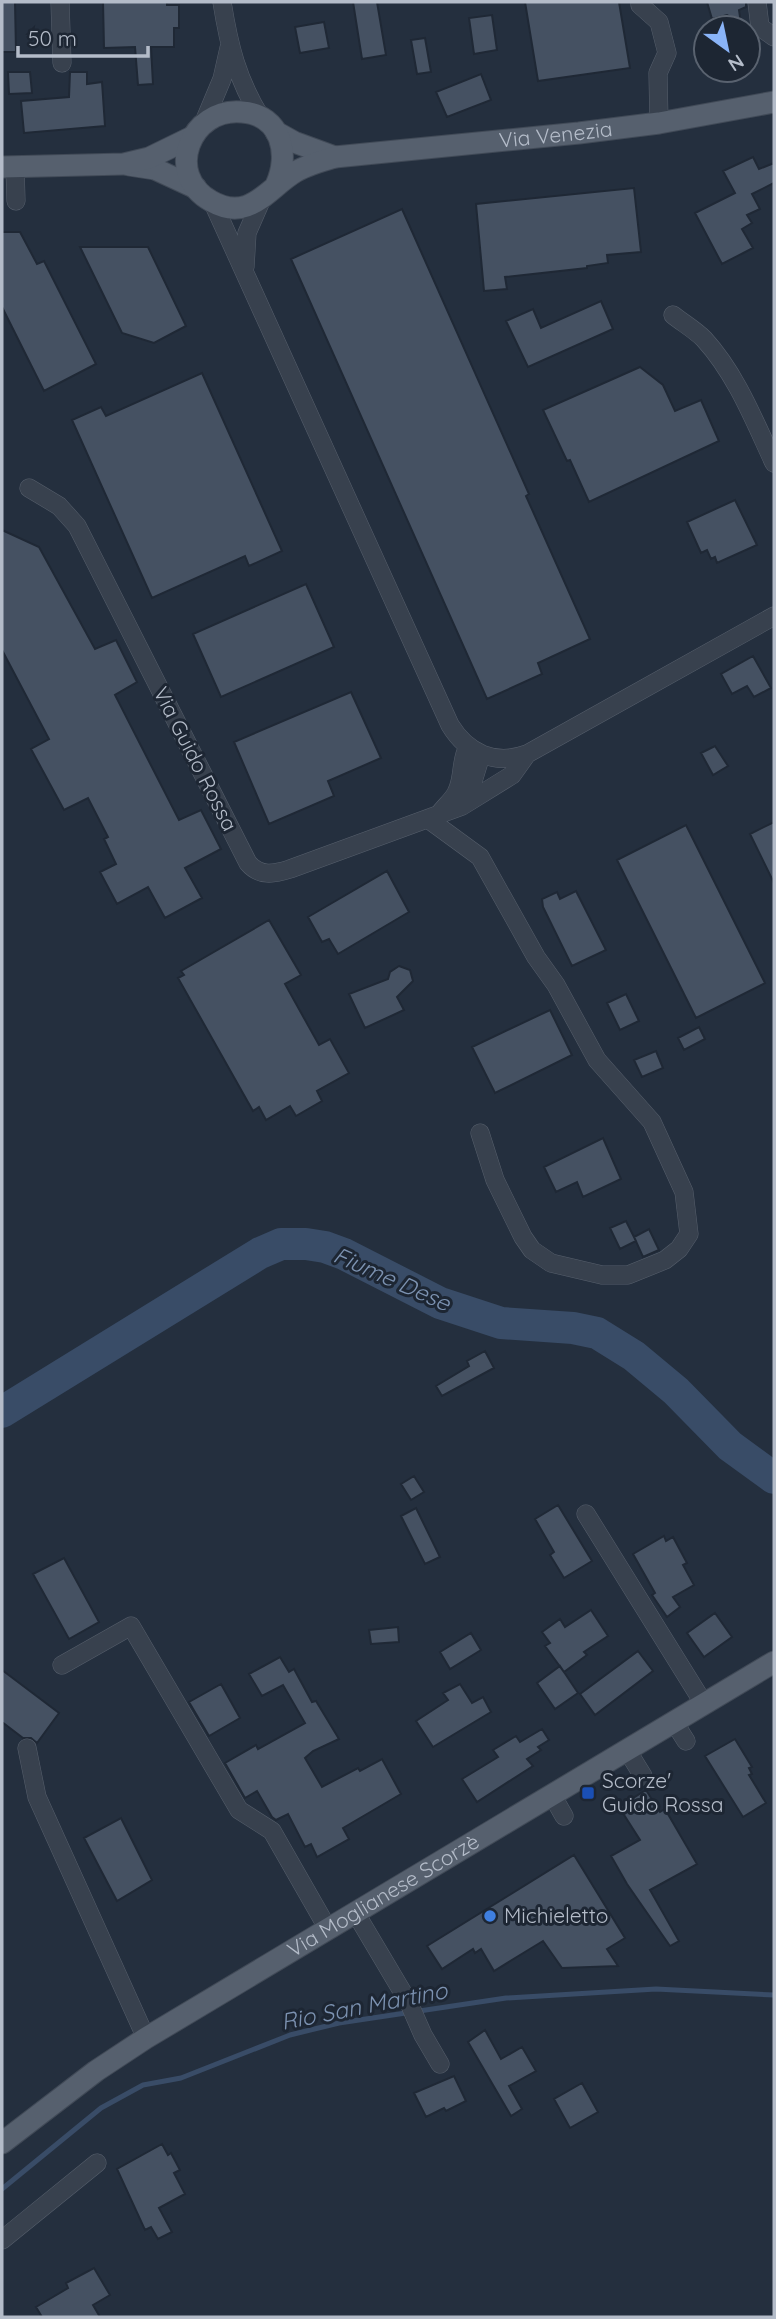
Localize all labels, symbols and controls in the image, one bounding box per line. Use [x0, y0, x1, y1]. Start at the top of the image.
scale bar [18, 14, 147, 58]
north arrow [692, 14, 762, 84]
text: 50 m [28, 25, 77, 51]
text: N [724, 49, 749, 77]
street label: Via Venezia [498, 115, 614, 153]
street label: Via Guido Rossa [148, 682, 243, 835]
water label: Fiume Dese [329, 1240, 456, 1318]
place label: Scorze' Guido Rossa [602, 1767, 723, 1817]
marker: Scorze' Guido Rossa [580, 1785, 596, 1801]
street label: Via Moglianese Scorzè [282, 1828, 483, 1962]
place label: Michieletto [504, 1902, 608, 1928]
marker: Michieletto [482, 1908, 498, 1924]
water label: Rio San Martino [278, 1975, 451, 2036]

